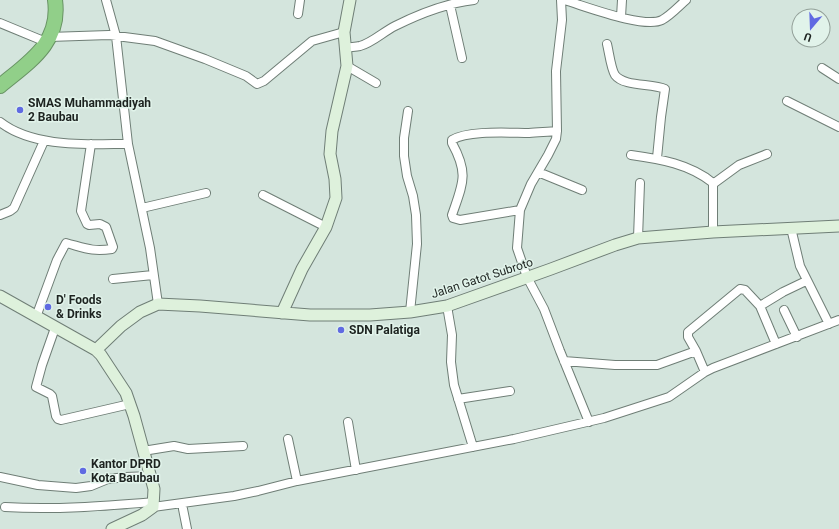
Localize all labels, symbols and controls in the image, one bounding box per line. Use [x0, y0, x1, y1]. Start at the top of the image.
north arrow [791, 8, 831, 48]
text: U [802, 30, 813, 44]
place label: SMAS Muhammadiyah 2 Baubau [28, 96, 151, 124]
marker: SMAS Muhammadiyah 2 Baubau [15, 105, 25, 115]
street label: Jalan Gatot Subroto [429, 255, 535, 301]
place label: D' Foods & Drinks [56, 293, 102, 321]
marker: D' Foods & Drinks [43, 302, 53, 312]
place label: SDN Palatiga [349, 323, 420, 337]
marker: SDN Palatiga [336, 325, 346, 335]
place label: Kantor DPRD Kota Baubau [91, 457, 161, 485]
marker: Kantor DPRD Kota Baubau [78, 466, 88, 476]

